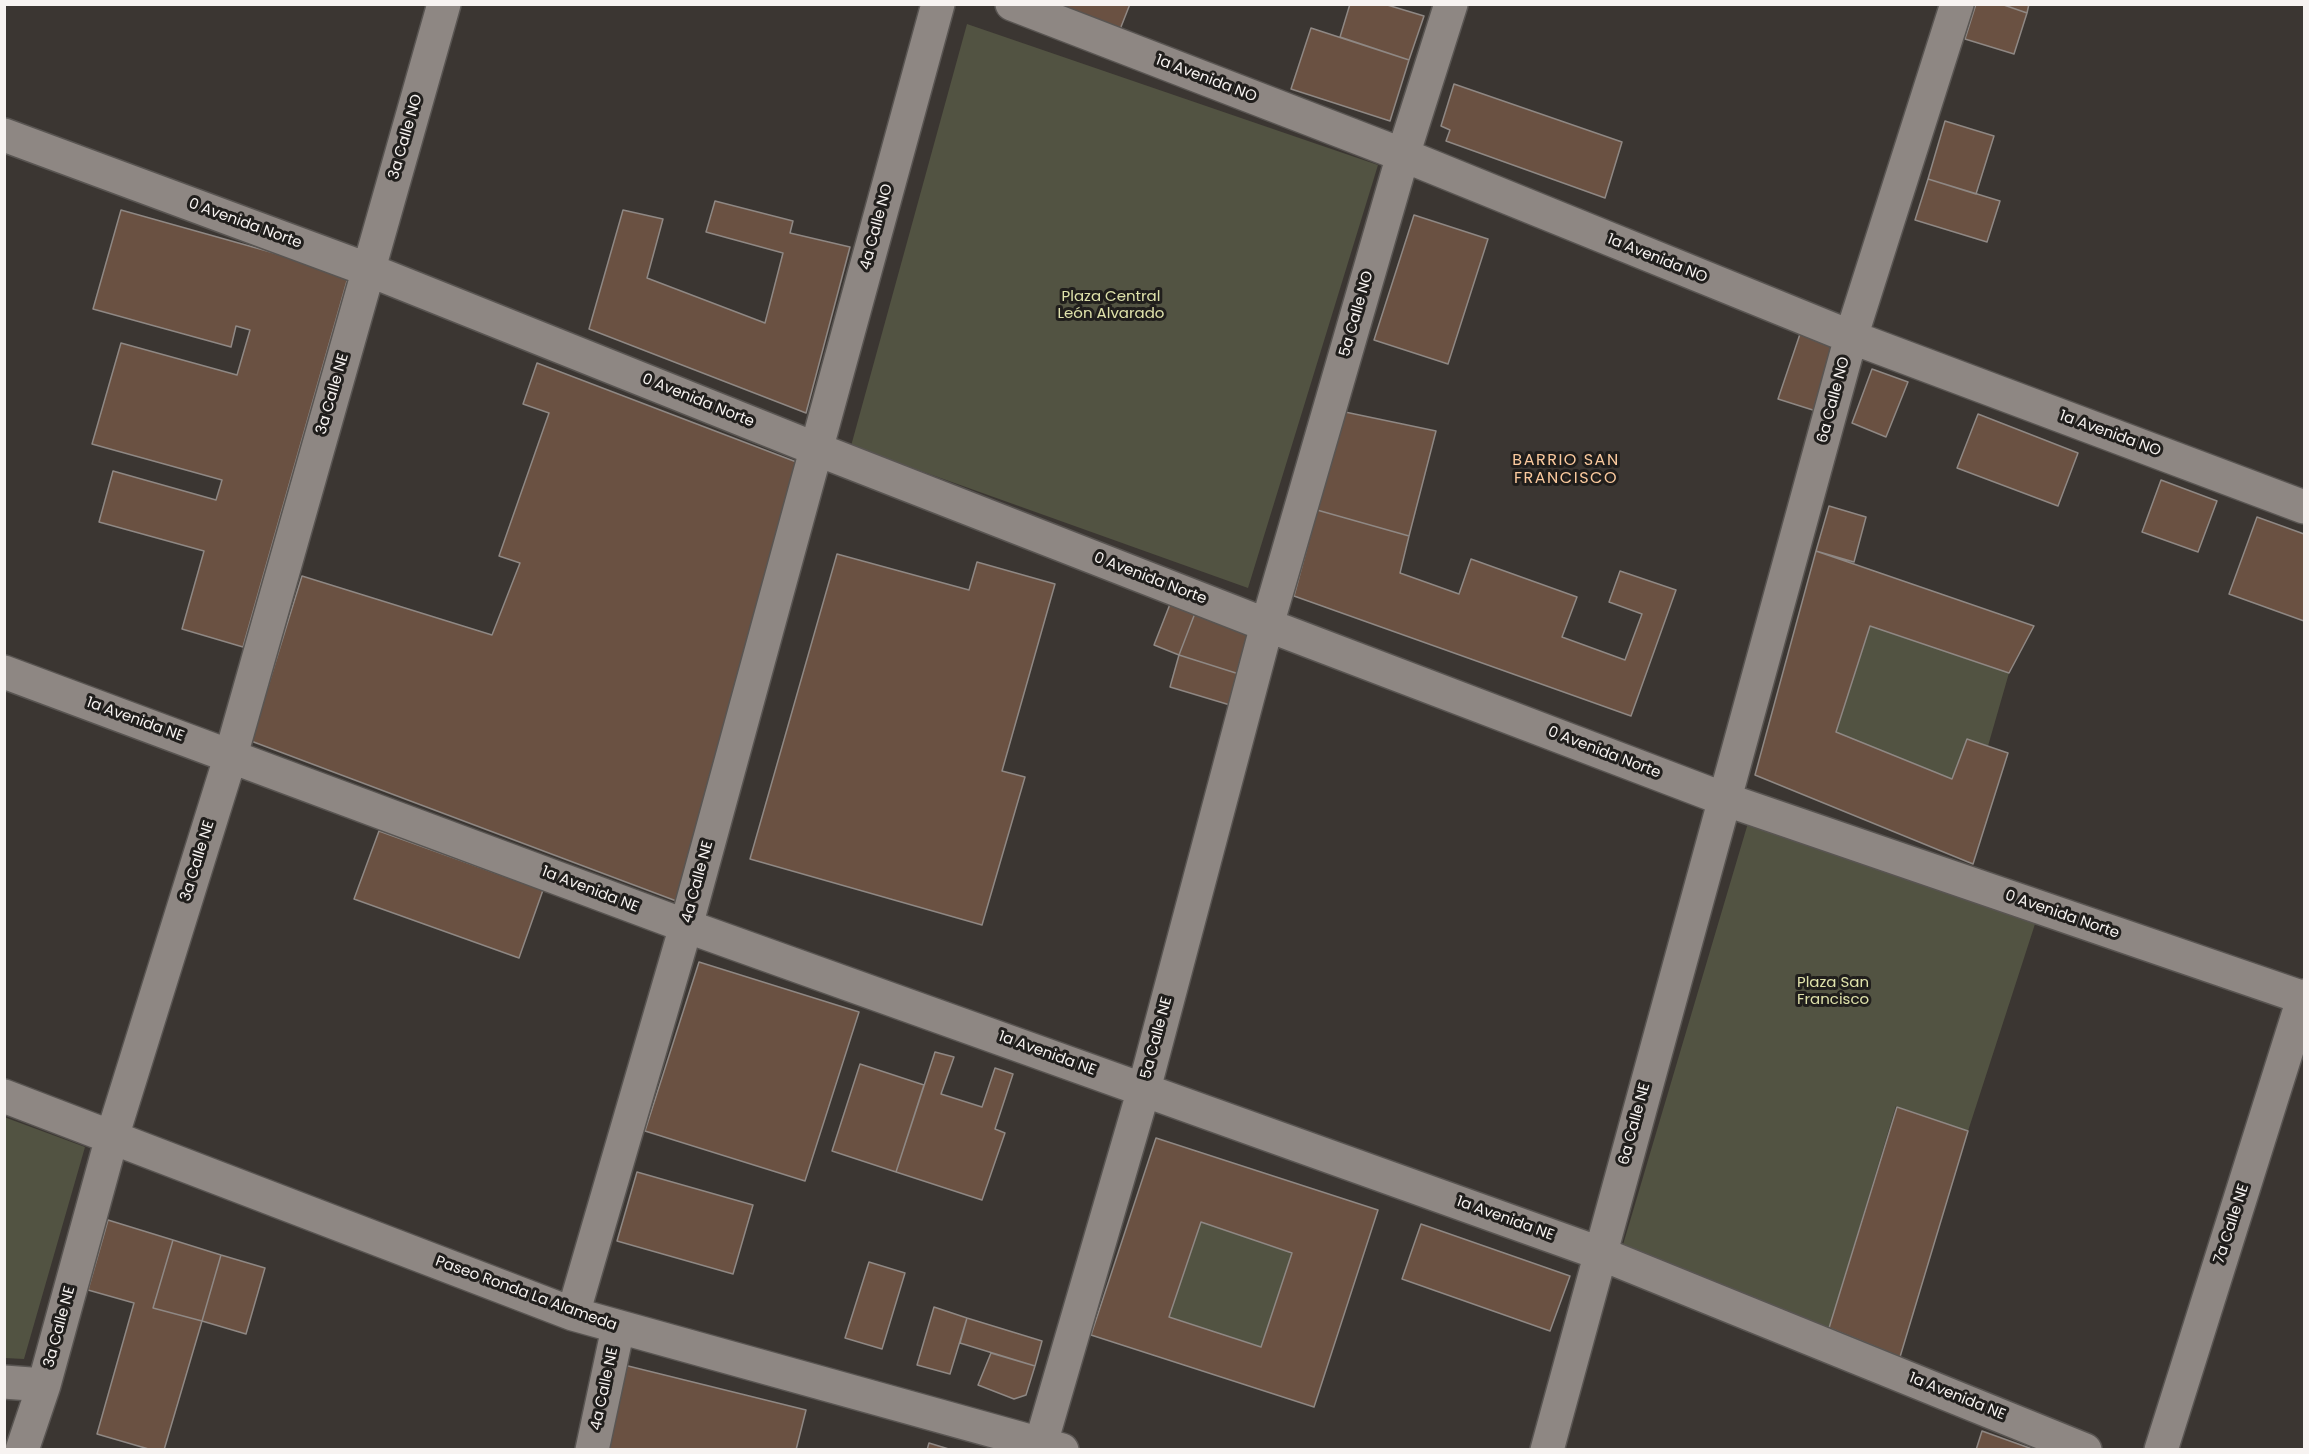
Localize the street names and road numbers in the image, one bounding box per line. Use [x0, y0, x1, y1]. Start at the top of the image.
street label: 1a Avenida NO [1153, 51, 1259, 107]
street label: 3a Calle NO [385, 92, 427, 182]
street label: 4a Calle NO [857, 182, 897, 272]
street label: 0 Avenida Norte [186, 195, 304, 253]
street label: 1a Avenida NO [1604, 231, 1710, 287]
street label: 5a Calle NO [1336, 269, 1378, 359]
street label: 3a Calle NE [313, 351, 353, 437]
street label: 6a Calle NO [1814, 355, 1854, 445]
street label: 0 Avenida Norte [639, 370, 757, 432]
street label: 1a Avenida NO [2057, 407, 2163, 461]
street label: 0 Avenida Norte [1091, 549, 1209, 609]
street label: 1a Avenida NE [84, 694, 186, 746]
street label: 0 Avenida Norte [1545, 723, 1663, 783]
street label: 3a Calle NE [177, 818, 219, 904]
street label: 4a Calle NE [678, 839, 718, 925]
street label: 1a Avenida NE [539, 863, 641, 917]
street label: 0 Avenida Norte [2003, 887, 2121, 943]
street label: 5a Calle NE [1137, 995, 1177, 1081]
street label: 1a Avenida NE [996, 1028, 1098, 1080]
street label: 6a Calle NE [1615, 1081, 1655, 1167]
street label: 7a Calle NE [2211, 1182, 2253, 1266]
street label: 1a Avenida NE [1454, 1193, 1556, 1245]
street label: Paseo Ronda La Alameda [433, 1253, 619, 1335]
street label: 3a Calle NE [40, 1284, 80, 1370]
street label: 4a Calle NE [587, 1346, 623, 1432]
street label: 1a Avenida NE [1906, 1369, 2008, 1425]

